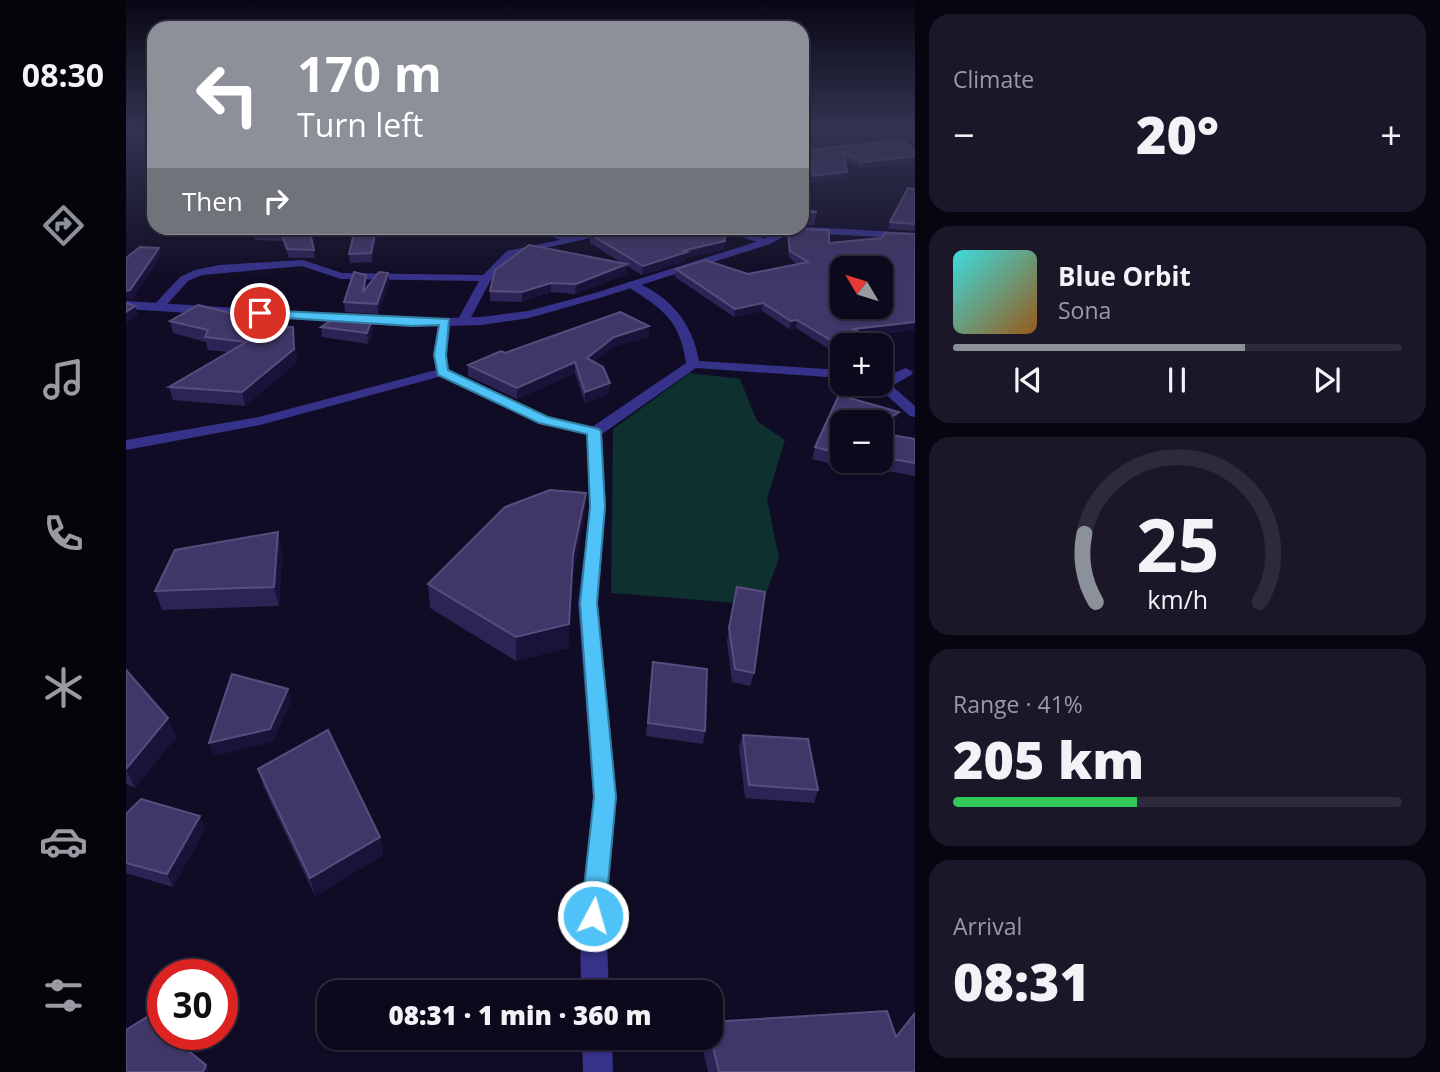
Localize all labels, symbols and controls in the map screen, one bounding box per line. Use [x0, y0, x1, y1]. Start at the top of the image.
text: 170 m [297, 40, 442, 106]
icon: left [182, 49, 273, 140]
text: 08:30 [22, 53, 104, 96]
text: Climate [953, 63, 1034, 95]
text: 20° [1136, 98, 1219, 169]
text: Turn left [297, 103, 423, 146]
text: − [953, 108, 975, 160]
text: + [1380, 108, 1402, 160]
icon: right [257, 182, 295, 220]
text: Then [182, 183, 243, 219]
icon: directions [39, 201, 88, 250]
north arrow [830, 256, 892, 318]
map controls [830, 256, 893, 473]
text: Blue Orbit [1058, 258, 1191, 294]
pin [230, 283, 290, 343]
icon: arrive [241, 294, 279, 332]
text: Sona [1058, 294, 1111, 326]
button: + [830, 333, 893, 396]
icon: music [39, 355, 88, 404]
icon: previous [1009, 361, 1047, 399]
icon: pause [1158, 361, 1196, 399]
icon: next [1308, 361, 1346, 399]
button: − [830, 410, 893, 473]
text: 25 [1136, 494, 1219, 593]
icon: phone [39, 509, 88, 558]
text: km/h [1147, 582, 1208, 616]
icon: climate [39, 663, 88, 712]
text: Range · 41% [953, 688, 1083, 720]
text: 205 km [953, 723, 1144, 794]
icon: car [39, 817, 88, 866]
position arrow [556, 879, 630, 953]
text: Arrival [953, 910, 1022, 942]
text: 08:31 [953, 945, 1090, 1016]
speed limit sign: 30 [147, 959, 238, 1050]
icon: filters [39, 971, 88, 1020]
text: 08:31 · 1 min · 360 m [389, 997, 651, 1033]

